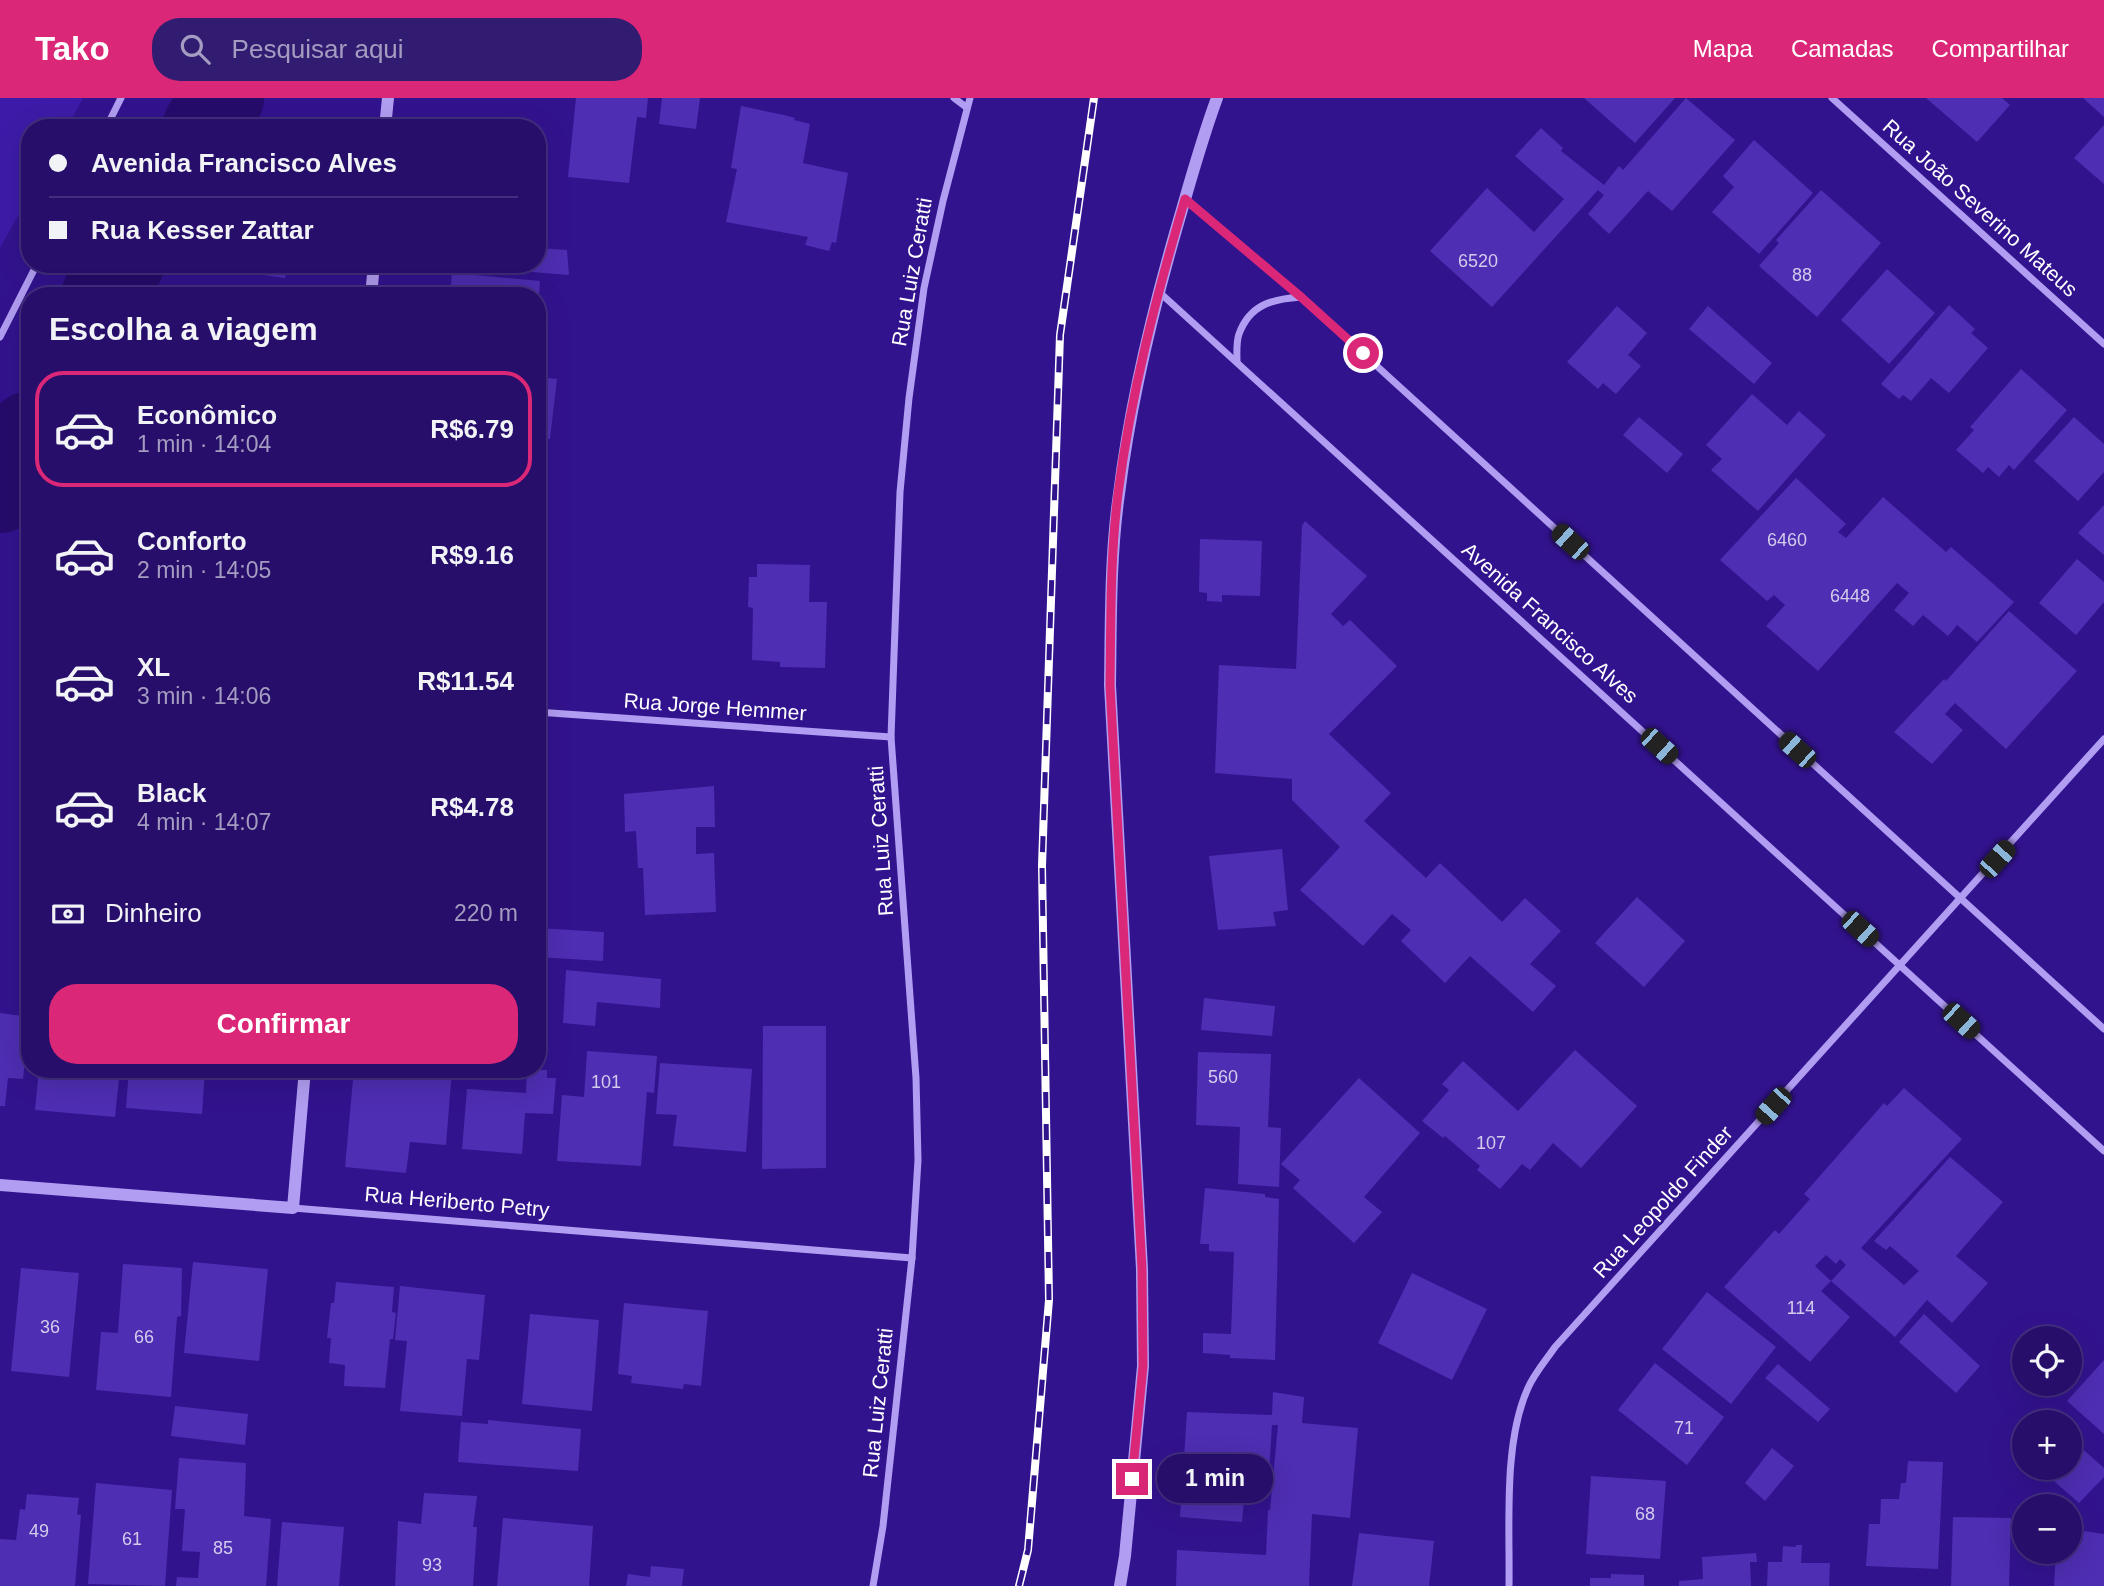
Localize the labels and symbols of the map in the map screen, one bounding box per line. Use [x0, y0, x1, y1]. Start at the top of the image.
street label: Rua João Severino Mateus [1879, 114, 2082, 301]
street label: Rua Luiz Ceratti [887, 196, 936, 348]
house number: 6520 [1458, 251, 1498, 271]
house number: 88 [1792, 265, 1812, 285]
route start [1347, 337, 1379, 369]
car [1548, 520, 1593, 564]
house number: 6460 [1767, 530, 1807, 550]
street label: Avenida Francisco Alves [1458, 538, 1643, 708]
house number: 6448 [1830, 586, 1870, 606]
street label: Rua Jorge Hemmer [623, 689, 807, 724]
car [1637, 724, 1682, 768]
car [1775, 728, 1820, 772]
street label: Rua Luiz Ceratti [864, 765, 897, 917]
car [1976, 836, 2019, 882]
car [1838, 907, 1883, 951]
car [1939, 999, 1984, 1043]
house number: 560 [1208, 1067, 1238, 1087]
house number: 101 [591, 1072, 621, 1092]
car [1752, 1083, 1795, 1129]
street label: Rua Leopoldo Finder [1588, 1121, 1737, 1282]
house number: 107 [1476, 1133, 1506, 1153]
street label: Rua Heriberto Petry [364, 1182, 551, 1221]
house number: 114 [1787, 1298, 1815, 1318]
house number: 36 [40, 1317, 60, 1337]
house number: 66 [134, 1327, 154, 1347]
street label: Rua Luiz Ceratti [858, 1327, 897, 1479]
house number: 71 [1674, 1418, 1694, 1438]
callout: 1 min [1156, 1454, 1272, 1504]
route end [1116, 1463, 1148, 1495]
house number: 68 [1635, 1504, 1655, 1524]
house number: 49 [29, 1521, 49, 1541]
house number: 61 [122, 1529, 142, 1549]
house number: 85 [213, 1538, 233, 1558]
house number: 93 [422, 1555, 442, 1575]

